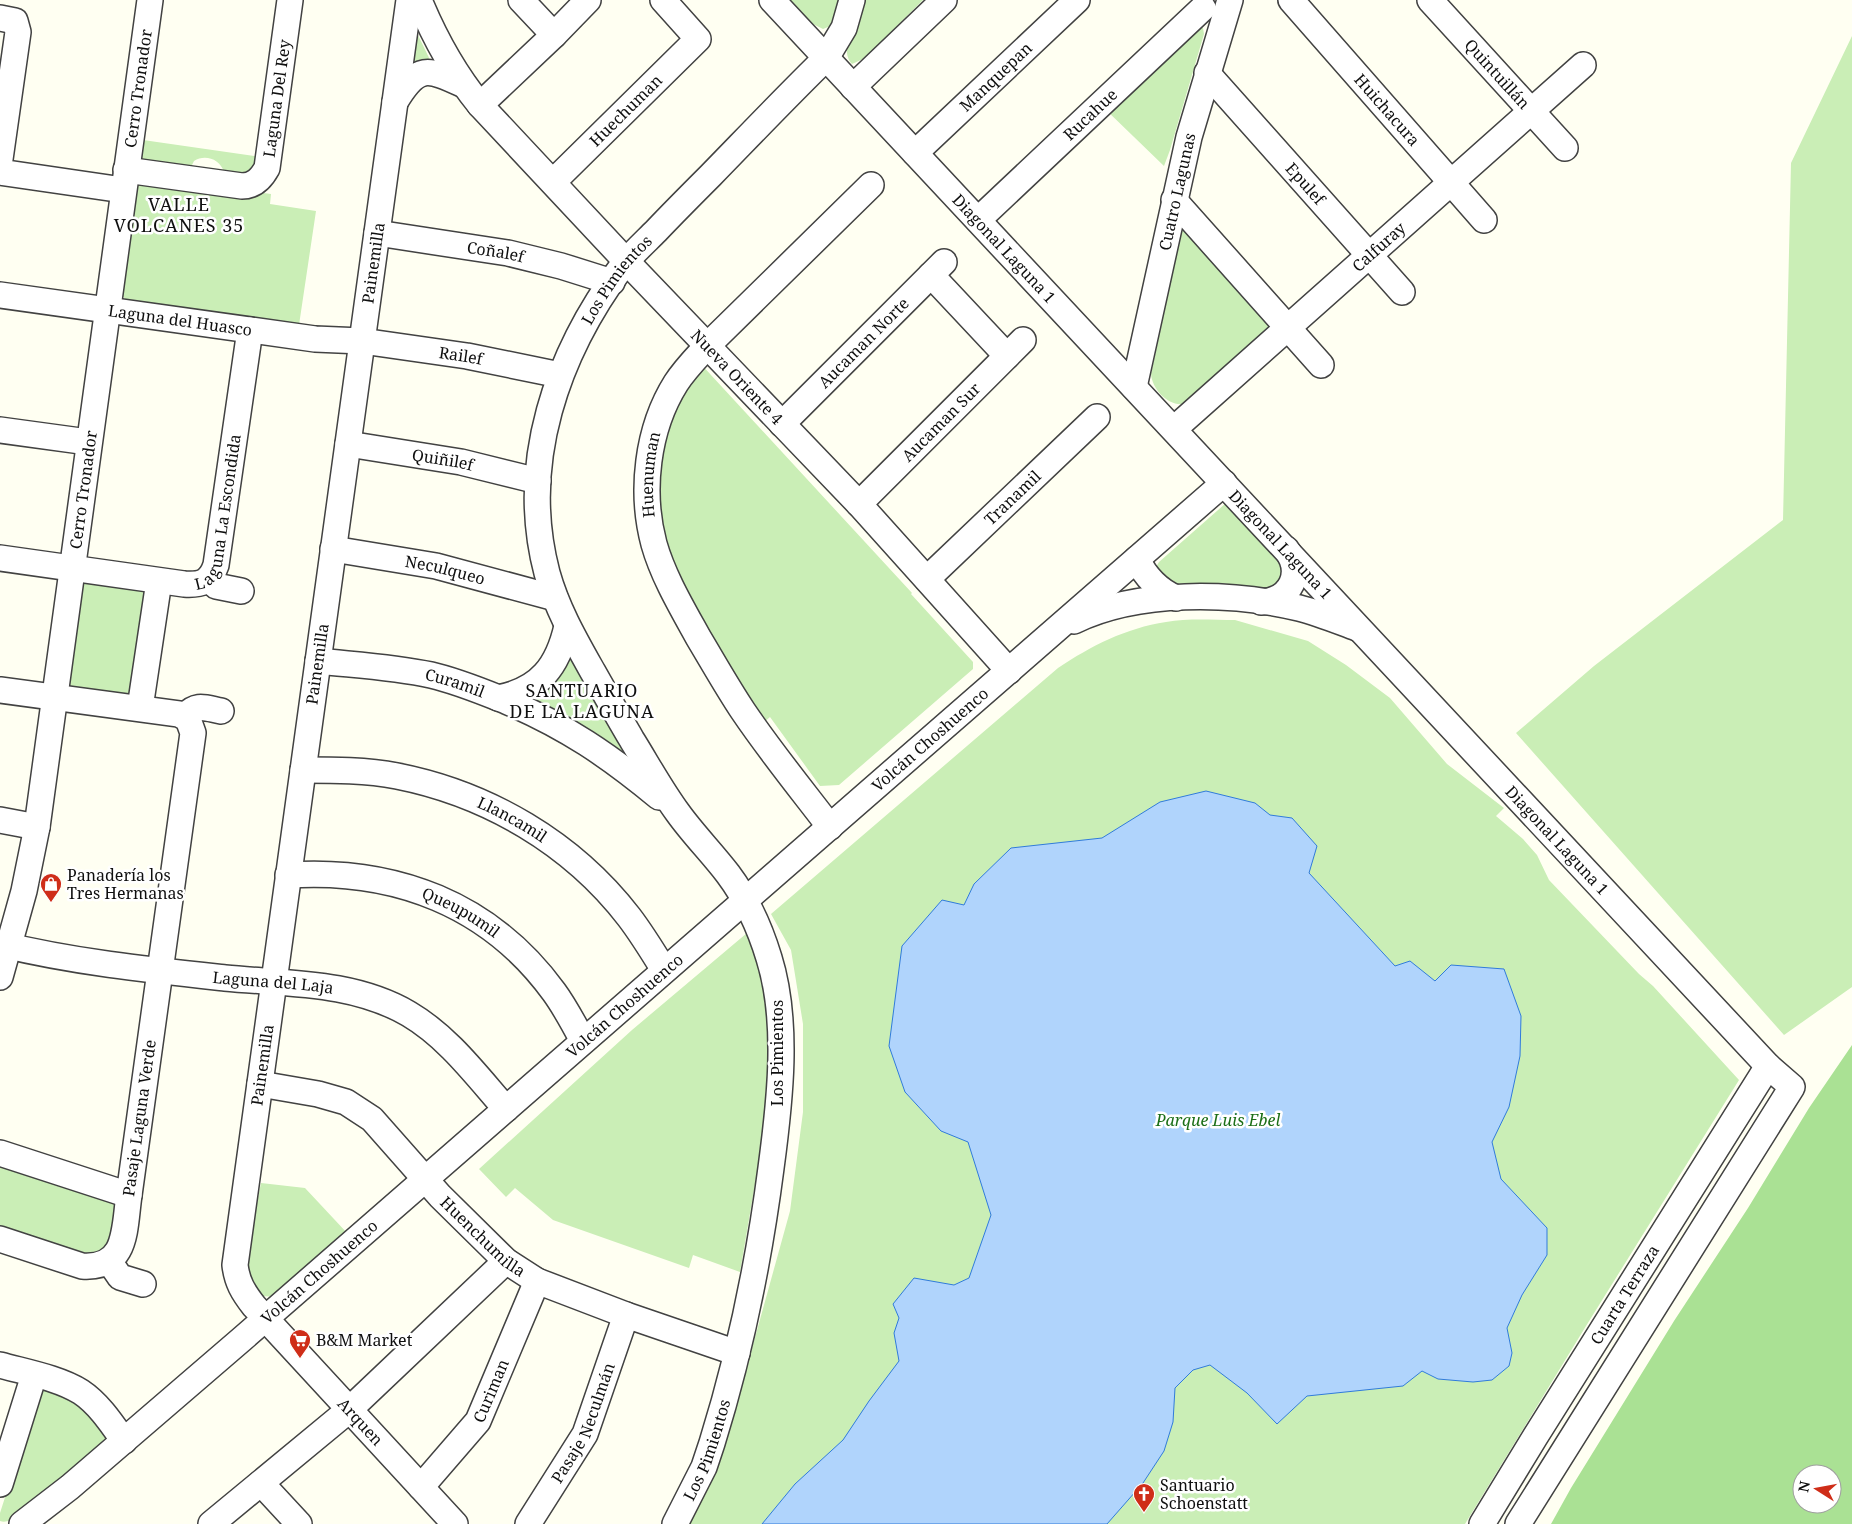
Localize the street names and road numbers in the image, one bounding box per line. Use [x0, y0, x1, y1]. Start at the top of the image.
street label: Cerro Tronador [119, 27, 157, 149]
street label: Quintuillán [1460, 34, 1535, 114]
street label: Laguna Del Rey [258, 37, 296, 159]
street label: Manquepan [955, 37, 1037, 116]
street label: Huechuman [584, 69, 667, 151]
street label: Huichacura [1350, 69, 1425, 151]
street label: Rucahue [1058, 84, 1122, 145]
street label: Cuatro Lagunas [1153, 130, 1201, 253]
street label: Epulef [1281, 158, 1331, 211]
street label: Diagonal Laguna 1 [947, 189, 1061, 308]
street label: Calfuray [1347, 216, 1411, 277]
street label: Painemilla [356, 221, 390, 305]
street label: Los Pimientos [576, 230, 657, 328]
street label: Coñalef [465, 236, 529, 268]
street label: Aucaman Norte [813, 293, 913, 393]
street label: Laguna del Huasco [107, 299, 254, 341]
street label: Nueva Oriente 4 [686, 324, 788, 429]
street label: Railef [438, 341, 487, 370]
street label: Aucaman Sur [897, 377, 986, 466]
street label: Cerro Tronador [64, 429, 102, 550]
street label: Huenuman [636, 429, 665, 519]
street label: Laguna La Escondida [192, 433, 246, 595]
street label: Quiñilef [410, 443, 478, 476]
street label: Tranamil [979, 465, 1046, 530]
street label: Diagonal Laguna 1 [1224, 485, 1337, 604]
street label: Neculqueo [403, 550, 488, 590]
street label: Painemilla [300, 622, 334, 706]
street label: Curamil [423, 663, 488, 702]
street label: Volcán Choshuenco [867, 682, 993, 796]
street label: Diagonal Laguna 1 [1500, 781, 1614, 900]
street label: Llancamil [474, 791, 552, 847]
street label: Queupumil [419, 882, 505, 942]
street label: Volcán Choshuenco [561, 949, 688, 1063]
street label: Laguna del Laja [211, 966, 335, 999]
street label: Los Pimientos [766, 1000, 788, 1106]
street label: Painemilla [245, 1023, 279, 1107]
street label: Pasaje Laguna Verde [117, 1038, 161, 1198]
street label: Huenchumilla [436, 1191, 530, 1282]
street label: Volcán Choshuenco [256, 1215, 382, 1329]
street label: Cuarta Terraza [1585, 1241, 1664, 1349]
street label: Curiman [468, 1356, 514, 1426]
street label: Pasaje Neculmán [546, 1360, 620, 1487]
street label: Arquen [333, 1393, 388, 1450]
street label: Los Pimientos [678, 1397, 735, 1504]

